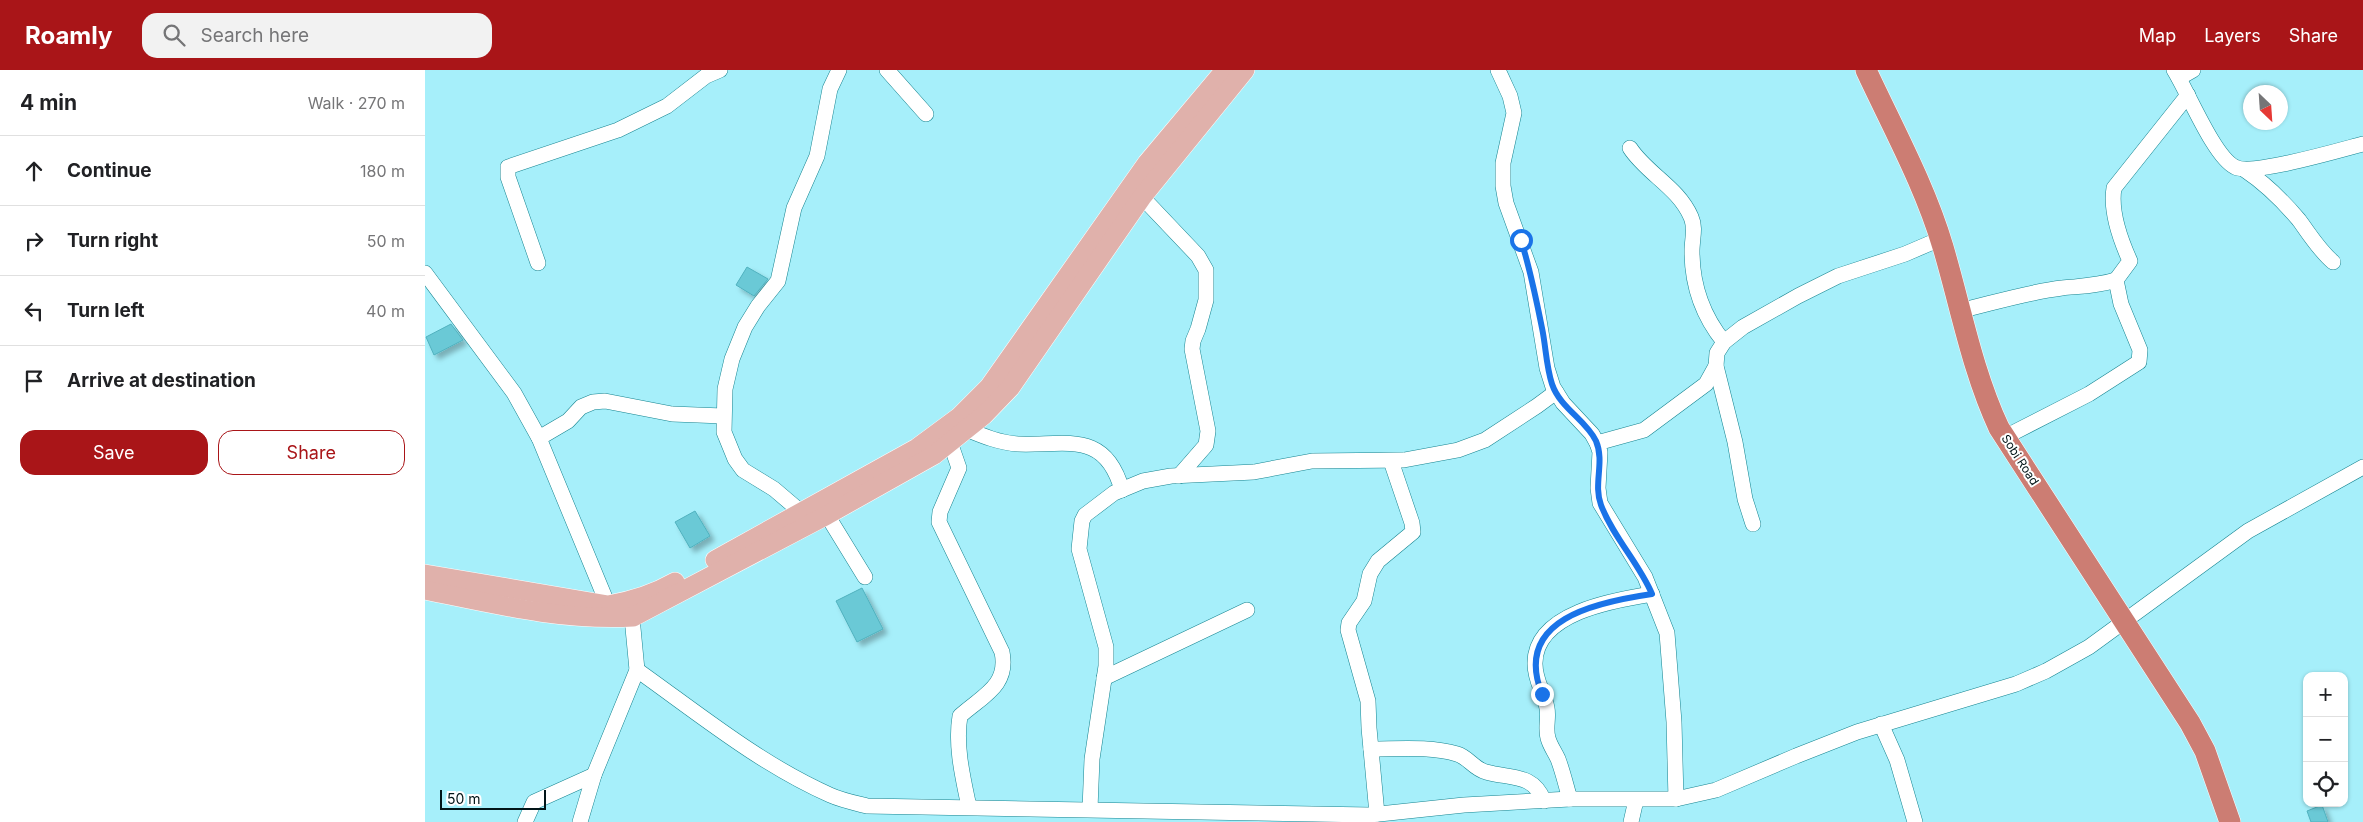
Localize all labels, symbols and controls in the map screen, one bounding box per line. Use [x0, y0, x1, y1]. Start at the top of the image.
search box [142, 13, 492, 58]
text: Roamly [25, 21, 112, 50]
icon: search [160, 21, 188, 49]
text: Search here [200, 24, 309, 47]
text: Map [2139, 25, 2176, 46]
text: Layers [2204, 25, 2261, 46]
text: Share [2289, 25, 2338, 46]
north arrow [2243, 85, 2288, 130]
text: 4 min [20, 90, 77, 115]
text: Walk · 270 m [308, 93, 405, 113]
icon: ahead [20, 157, 48, 185]
text: Continue [67, 159, 152, 182]
text: 180 m [360, 161, 405, 181]
icon: right [20, 227, 48, 255]
text: Turn right [67, 229, 158, 252]
route start [1510, 229, 1533, 252]
text: 50 m [367, 231, 405, 251]
icon: left [20, 297, 48, 325]
text: Turn left [67, 299, 145, 322]
text: 40 m [366, 301, 405, 321]
icon: arrive [20, 367, 48, 395]
text: Arrive at destination [67, 369, 256, 392]
button: Save [20, 430, 208, 475]
button: Share [218, 430, 405, 475]
street label: Sobi Road [1998, 432, 2042, 488]
map controls [2303, 672, 2348, 807]
button: + [2303, 672, 2348, 717]
route end [1531, 683, 1554, 706]
button: − [2303, 717, 2348, 762]
button: locate [2303, 762, 2348, 807]
scale bar [440, 787, 546, 810]
text: 50 m [447, 790, 481, 807]

